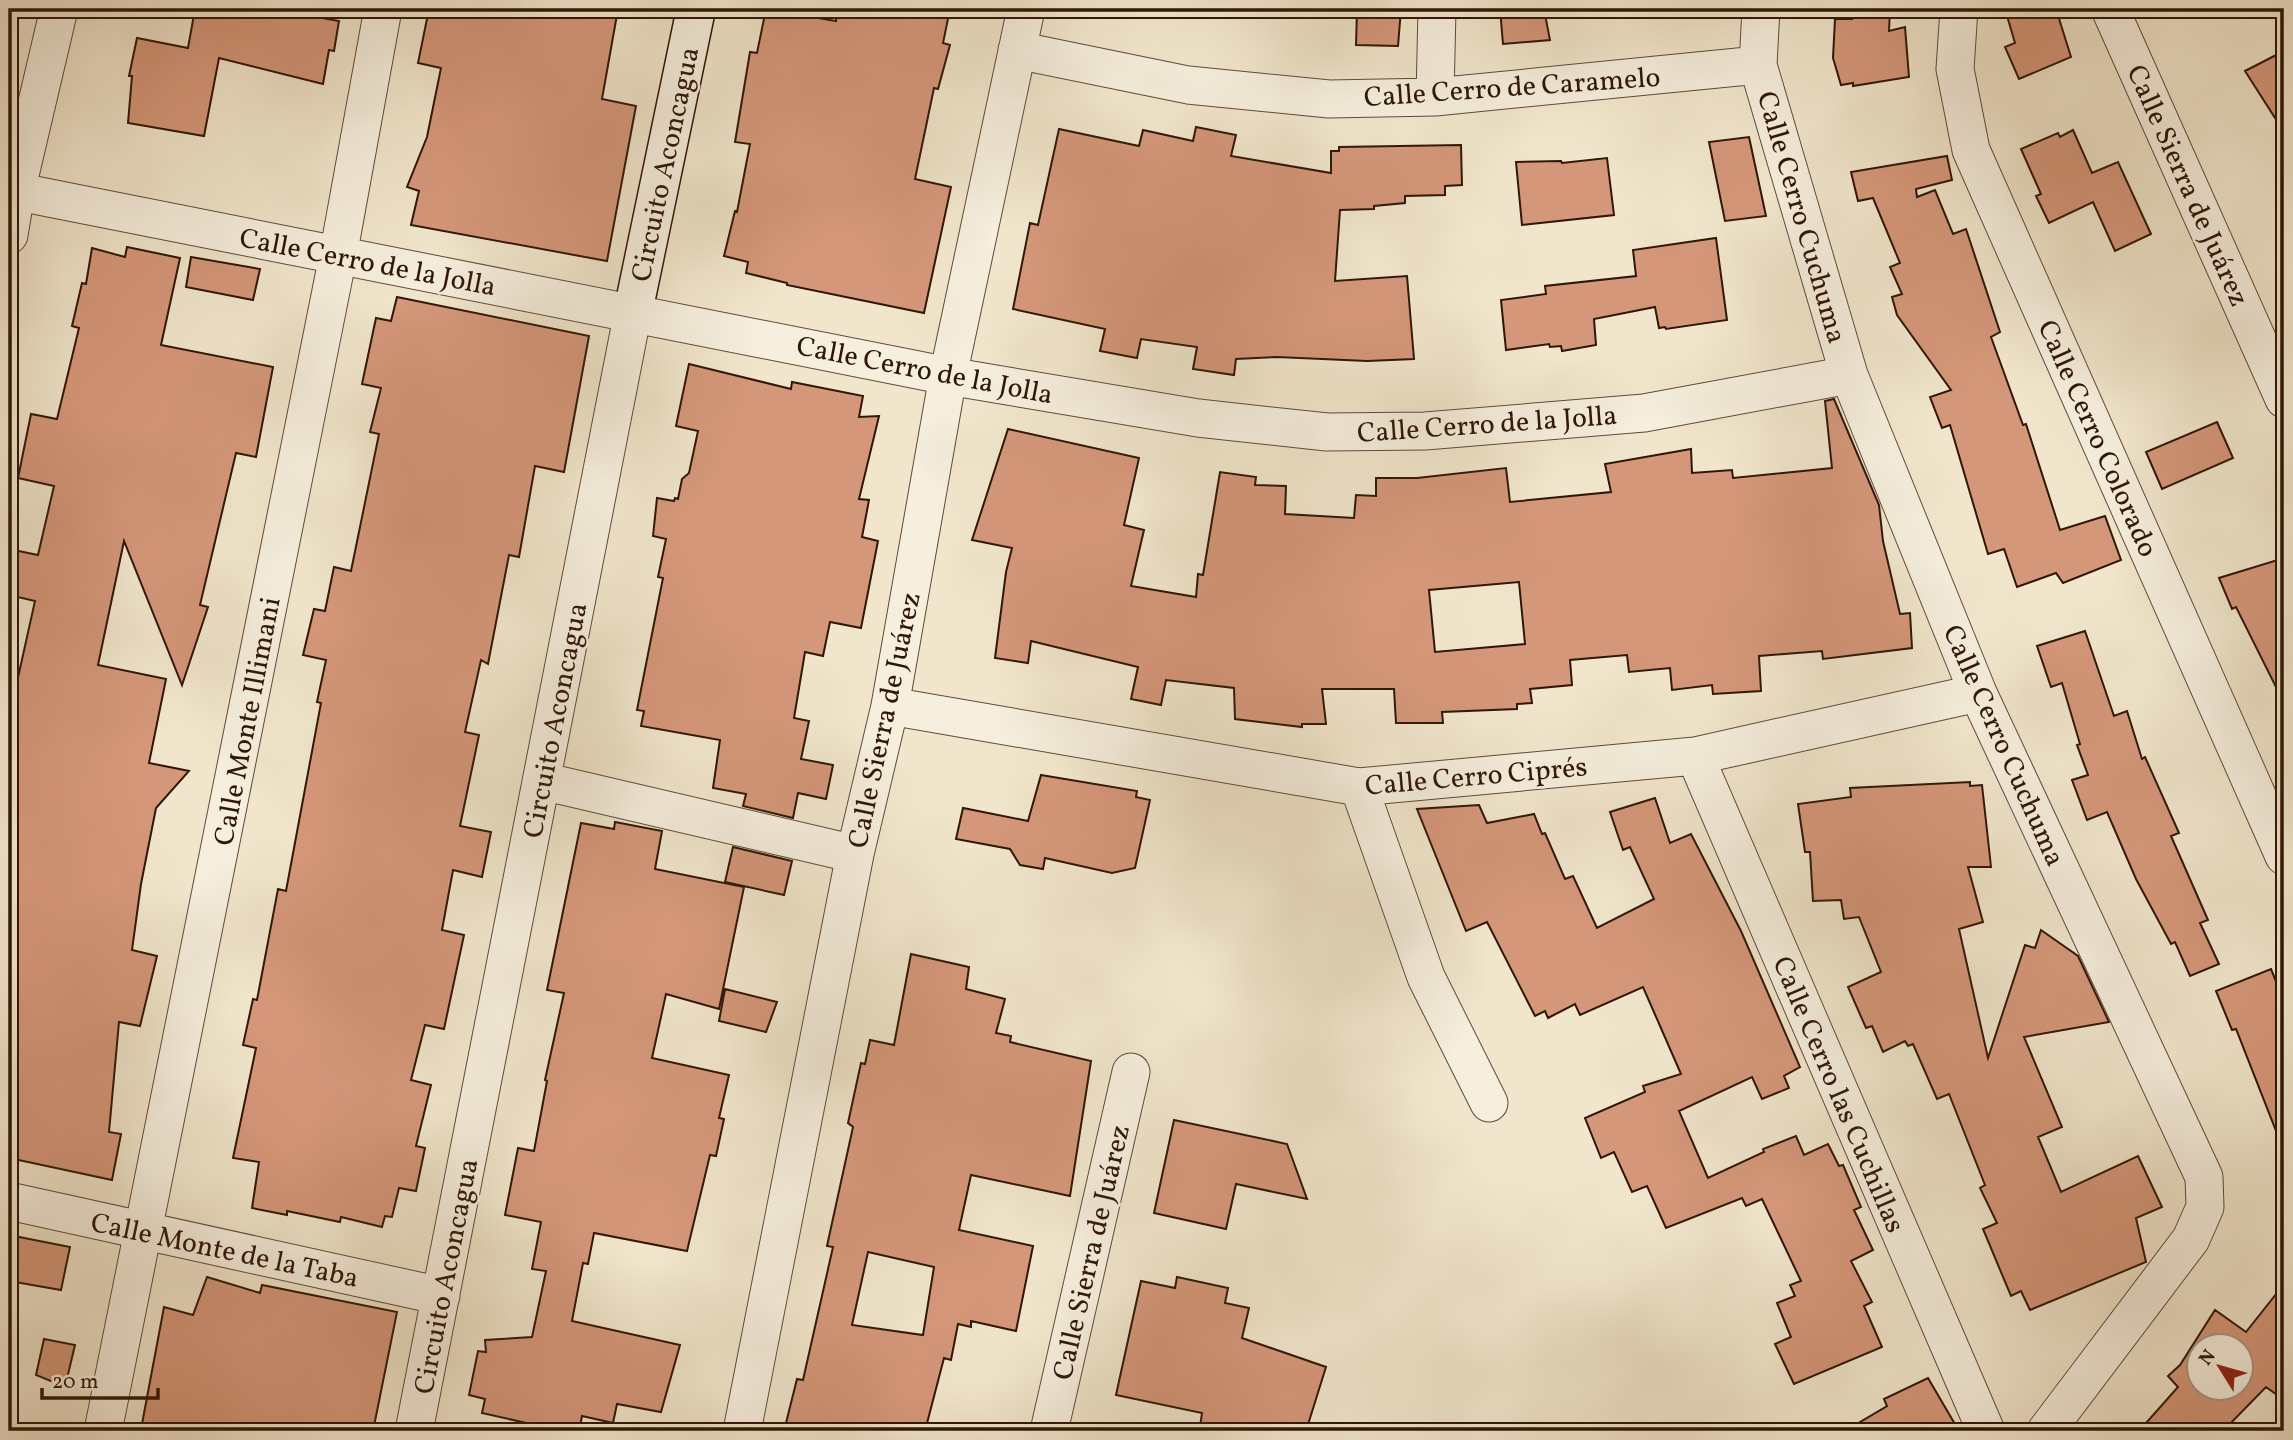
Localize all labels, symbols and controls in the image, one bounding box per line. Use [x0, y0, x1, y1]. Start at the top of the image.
street label: Circuito Aconcagua [623, 44, 710, 285]
street label: Calle Cerro de Caramelo [1363, 59, 1662, 118]
street label: Calle Sierra de Juárez [2116, 59, 2258, 313]
street label: Calle Cerro Cuchuma [1746, 87, 1855, 348]
street label: Calle Cerro de la Jolla [236, 219, 499, 307]
street label: Calle Cerro Colorado [2027, 314, 2167, 564]
street label: Calle Cerro de la Jolla [793, 327, 1056, 415]
street label: Calle Cerro de la Jolla [1356, 397, 1618, 454]
street label: Calle Sierra de Juárez [839, 589, 932, 852]
street label: Calle Monte Illimani [205, 594, 292, 849]
street label: Circuito Aconcagua [515, 599, 598, 842]
street label: Calle Cerro Cuchuma [1932, 619, 2074, 873]
street label: Calle Cerro Ciprés [1363, 748, 1589, 807]
street label: Calle Cerro las Cuchillas [1762, 951, 1914, 1239]
street label: Calle Sierra de Juárez [1044, 1121, 1141, 1384]
street label: Circuito Aconcagua [406, 1155, 489, 1398]
street label: Calle Monte de la Taba [87, 1204, 362, 1299]
north arrow [2184, 1332, 2254, 1402]
text: N [2193, 1344, 2223, 1371]
scale bar [42, 1356, 158, 1400]
text: 20 m [52, 1368, 98, 1397]

